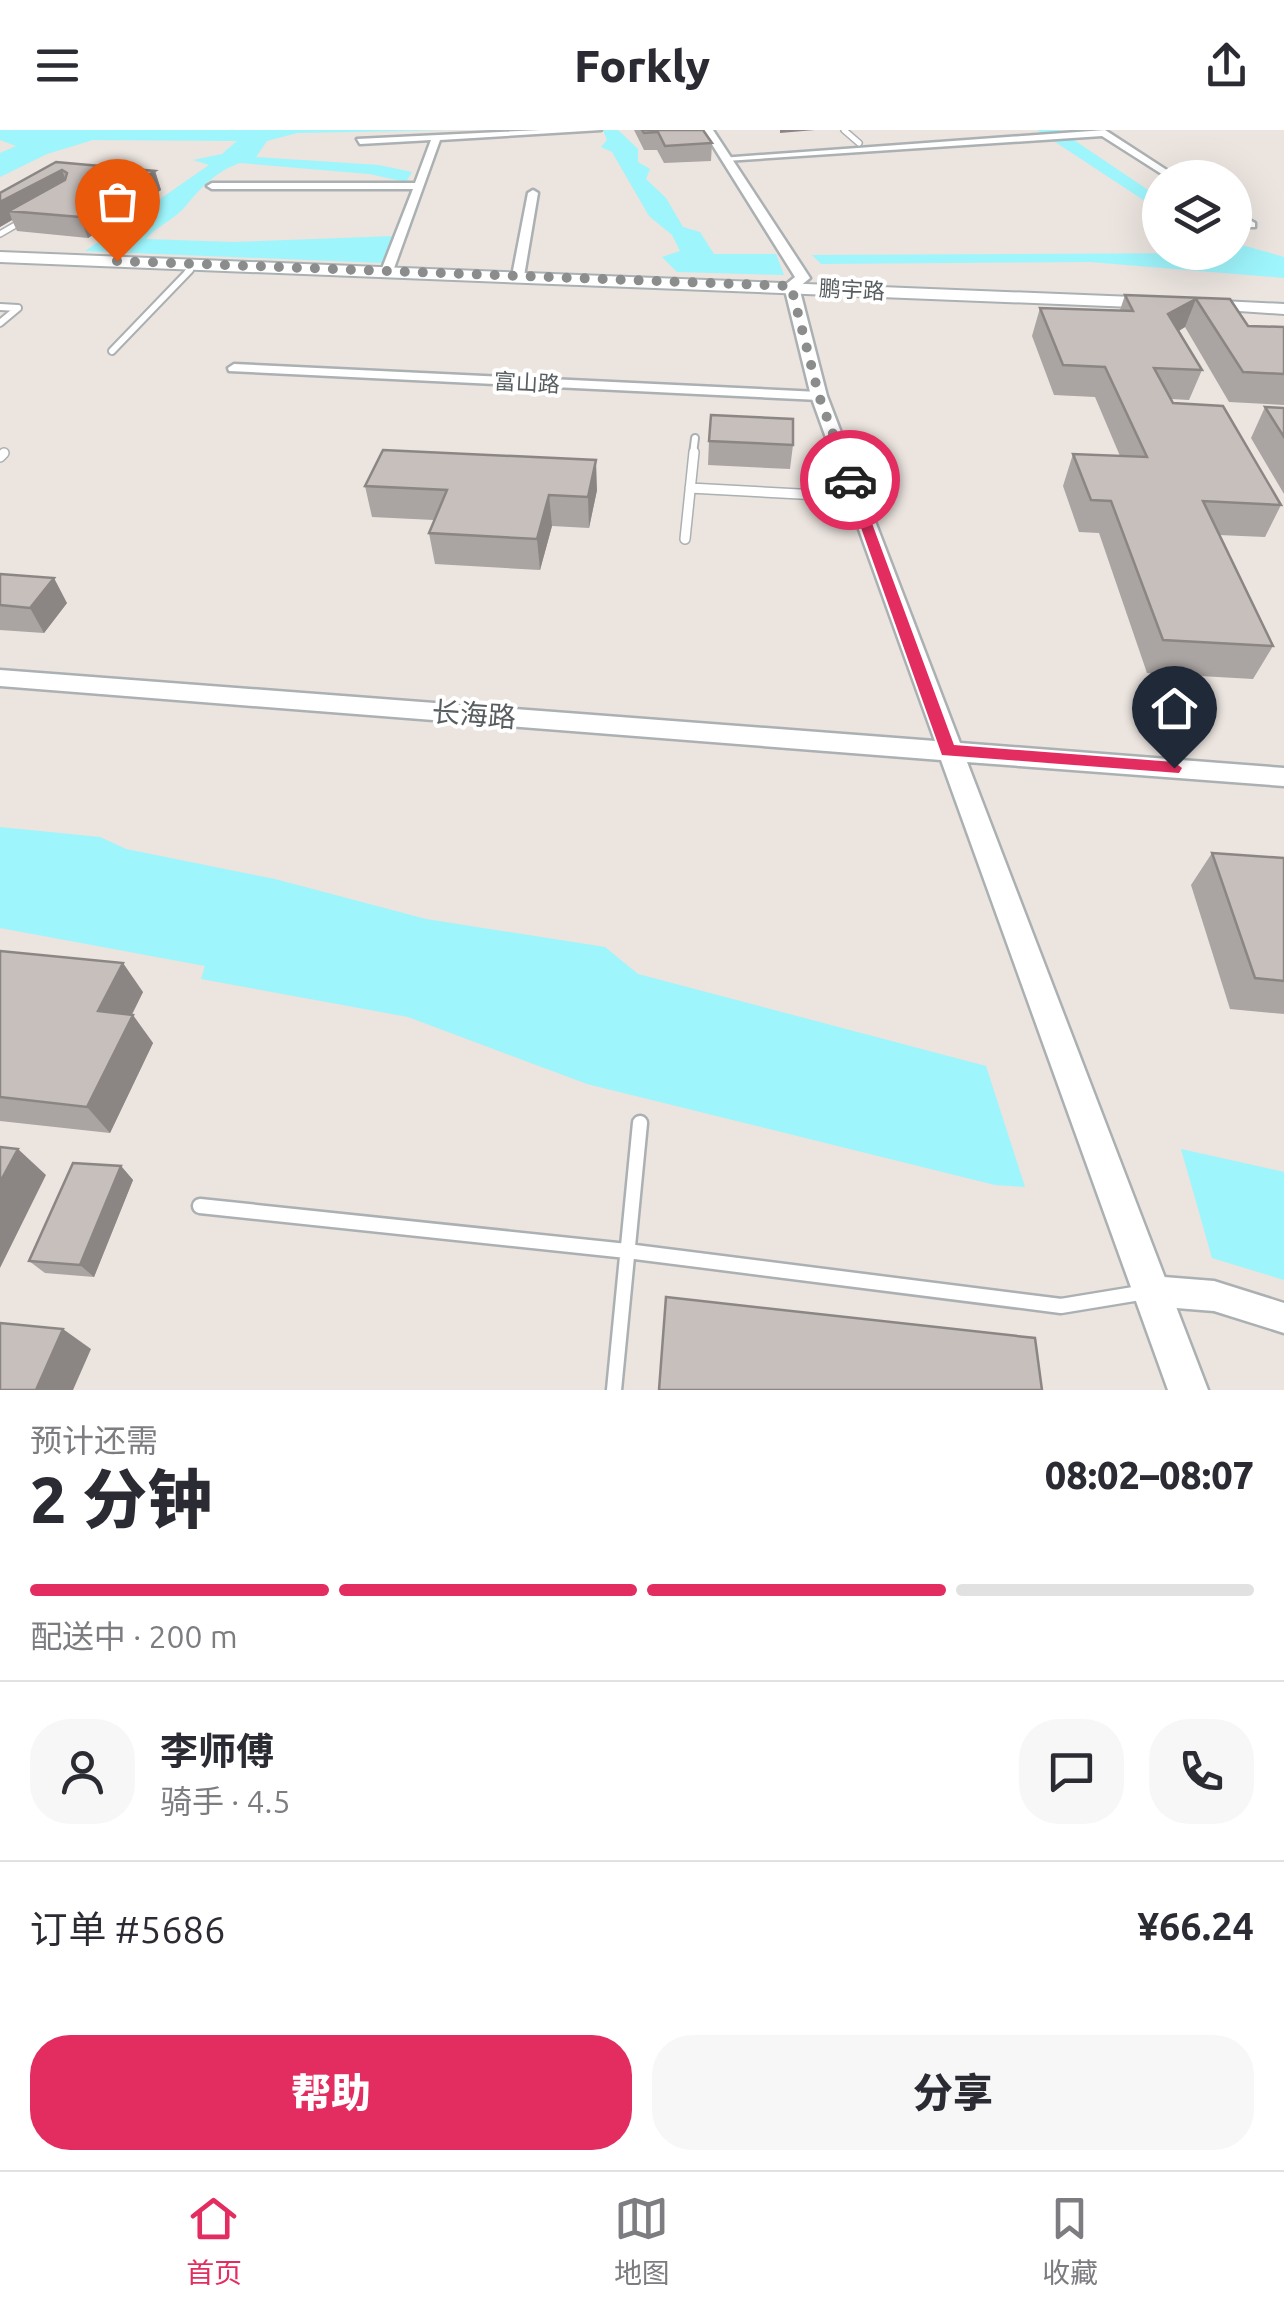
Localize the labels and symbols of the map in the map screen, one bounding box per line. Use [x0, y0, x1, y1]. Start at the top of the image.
pin [75, 159, 160, 262]
street label: 鹏宇路 [818, 275, 886, 303]
street label: 富山路 [493, 368, 561, 396]
courier [800, 430, 900, 530]
pin [1132, 666, 1217, 769]
street label: 长海路 [431, 696, 517, 732]

